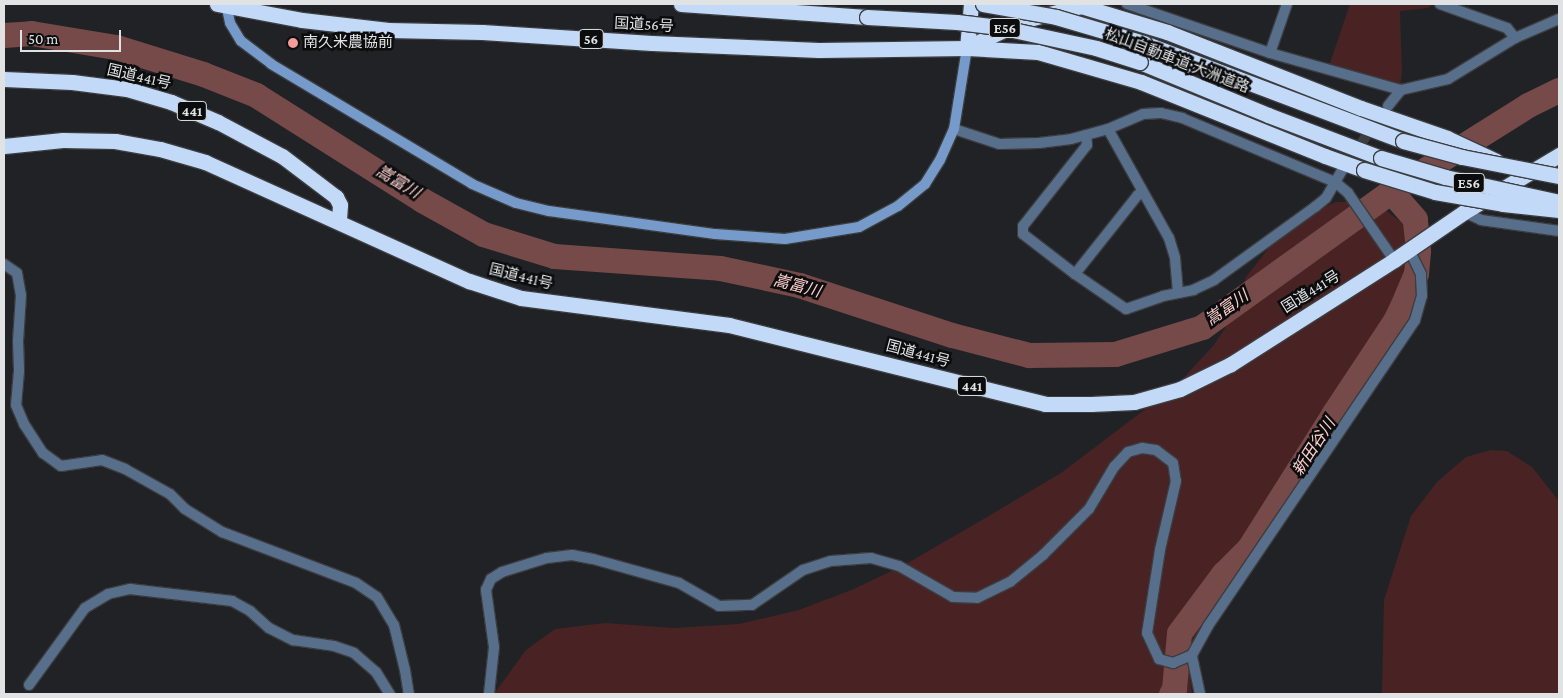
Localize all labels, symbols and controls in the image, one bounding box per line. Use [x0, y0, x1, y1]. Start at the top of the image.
street label: 国道56号 [614, 14, 674, 36]
road number: E56 [989, 16, 1021, 40]
scale bar [22, 20, 124, 52]
street label: 松山自動車道;大洲道路 [1102, 25, 1252, 97]
road number: 56 [578, 28, 604, 50]
text: 50 m [28, 31, 58, 47]
place label: 南久米農協前 [303, 34, 393, 52]
marker: 南久米農協前 [287, 37, 299, 49]
street label: 国道441号 [105, 61, 173, 93]
road number: 441 [176, 100, 208, 122]
water label: 嵩富川 [372, 161, 424, 203]
road number: E56 [1453, 172, 1485, 194]
street label: 国道441号 [487, 260, 555, 294]
street label: 国道441号 [1279, 267, 1343, 317]
water label: 嵩富川 [771, 271, 823, 301]
water label: 嵩富川 [1202, 286, 1252, 330]
street label: 国道441号 [884, 337, 952, 371]
road number: 441 [956, 374, 988, 398]
water label: 新田谷川 [1289, 415, 1339, 479]

